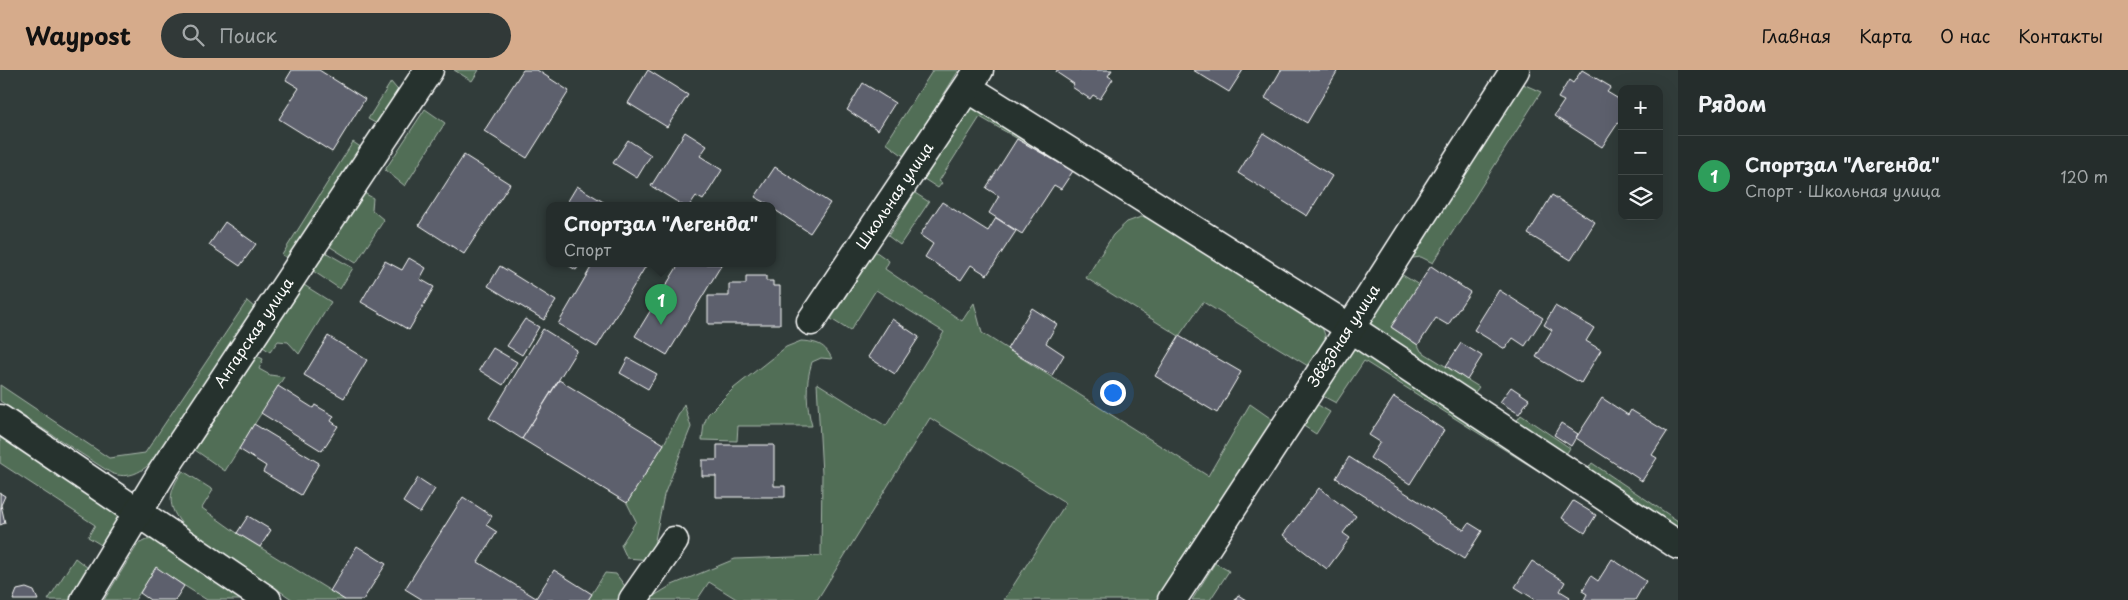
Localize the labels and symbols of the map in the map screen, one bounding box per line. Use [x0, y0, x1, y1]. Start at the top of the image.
street label: Школьная улица [849, 137, 938, 253]
street label: Ангарская улица [207, 272, 299, 392]
street label: Звёздная улица [1301, 279, 1385, 391]
pin: 1 [645, 284, 677, 325]
your location [1100, 380, 1126, 406]

